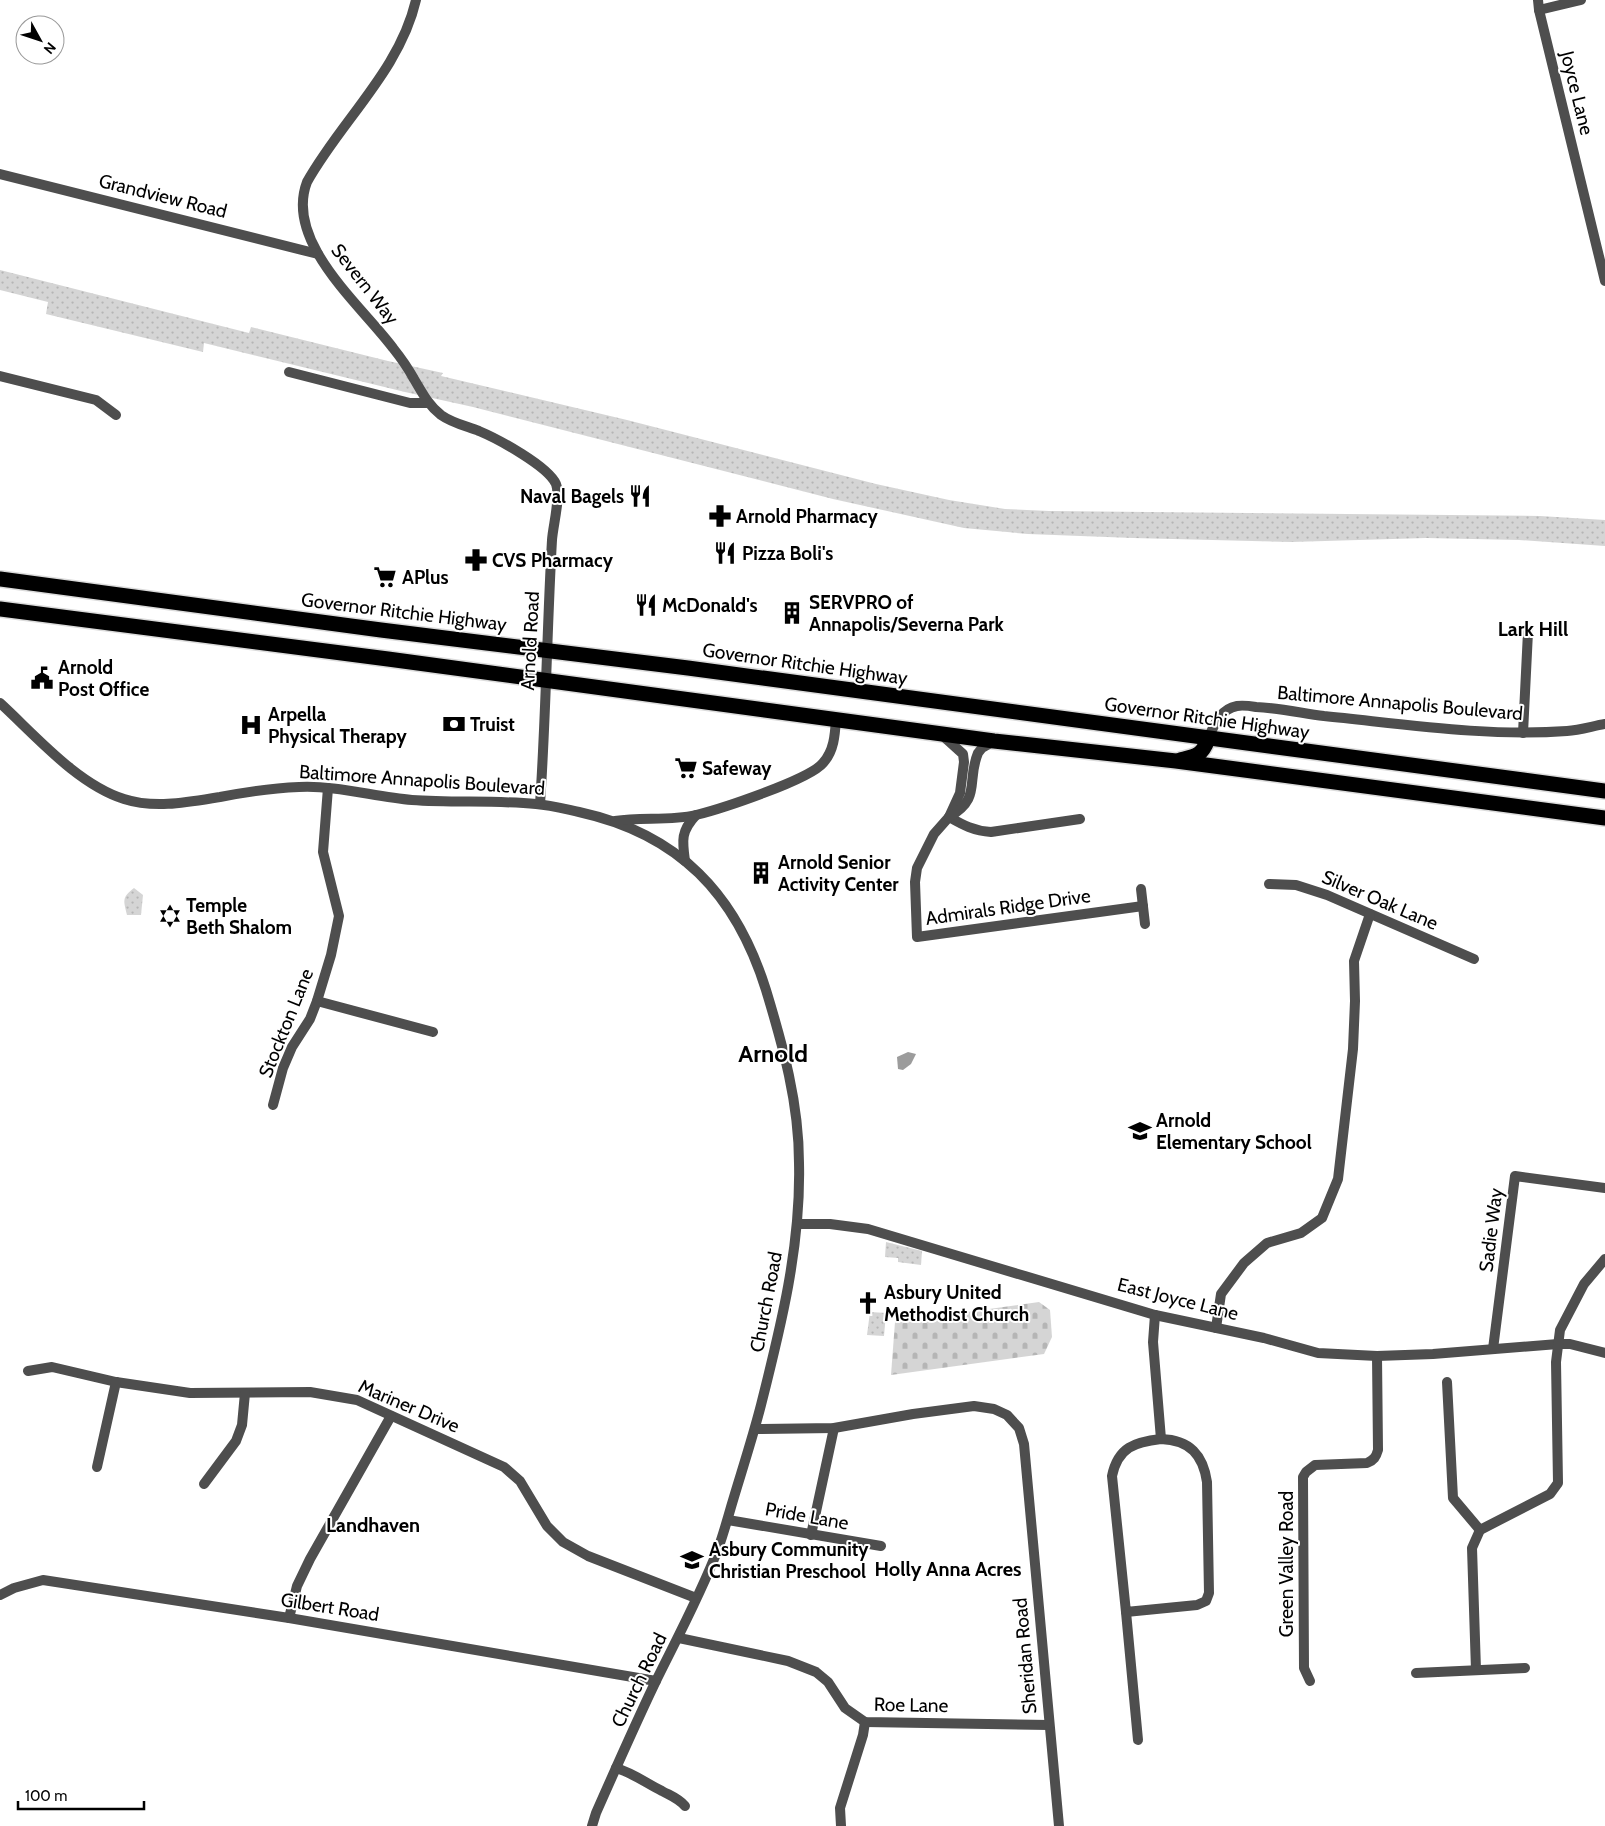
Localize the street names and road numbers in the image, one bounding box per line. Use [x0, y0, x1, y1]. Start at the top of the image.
street label: Joyce Lane [1555, 48, 1599, 138]
street label: Grandview Road [97, 169, 229, 223]
street label: Severn Way [326, 239, 404, 329]
street label: Governor Ritchie Highway [300, 588, 508, 636]
street label: Arnold Road [516, 591, 544, 691]
street label: Governor Ritchie Highway [701, 638, 909, 690]
street label: Baltimore Annapolis Boulevard [1276, 681, 1524, 725]
street label: Governor Ritchie Highway [1103, 692, 1311, 744]
street label: Baltimore Annapolis Boulevard [298, 760, 546, 800]
street label: Silver Oak Lane [1318, 865, 1442, 935]
street label: Admirals Ridge Drive [924, 884, 1092, 930]
street label: Stockton Lane [254, 965, 318, 1081]
street label: Sadie Way [1474, 1186, 1508, 1273]
street label: Church Road [745, 1250, 787, 1354]
street label: East Joyce Lane [1115, 1273, 1241, 1325]
street label: Mariner Drive [355, 1374, 463, 1438]
street label: Green Valley Road [1275, 1491, 1298, 1637]
street label: Pride Lane [763, 1497, 851, 1535]
street label: Gilbert Road [279, 1588, 381, 1626]
street label: Sheridan Road [1008, 1597, 1042, 1715]
street label: Church Road [606, 1629, 672, 1731]
street label: Roe Lane [874, 1693, 949, 1717]

